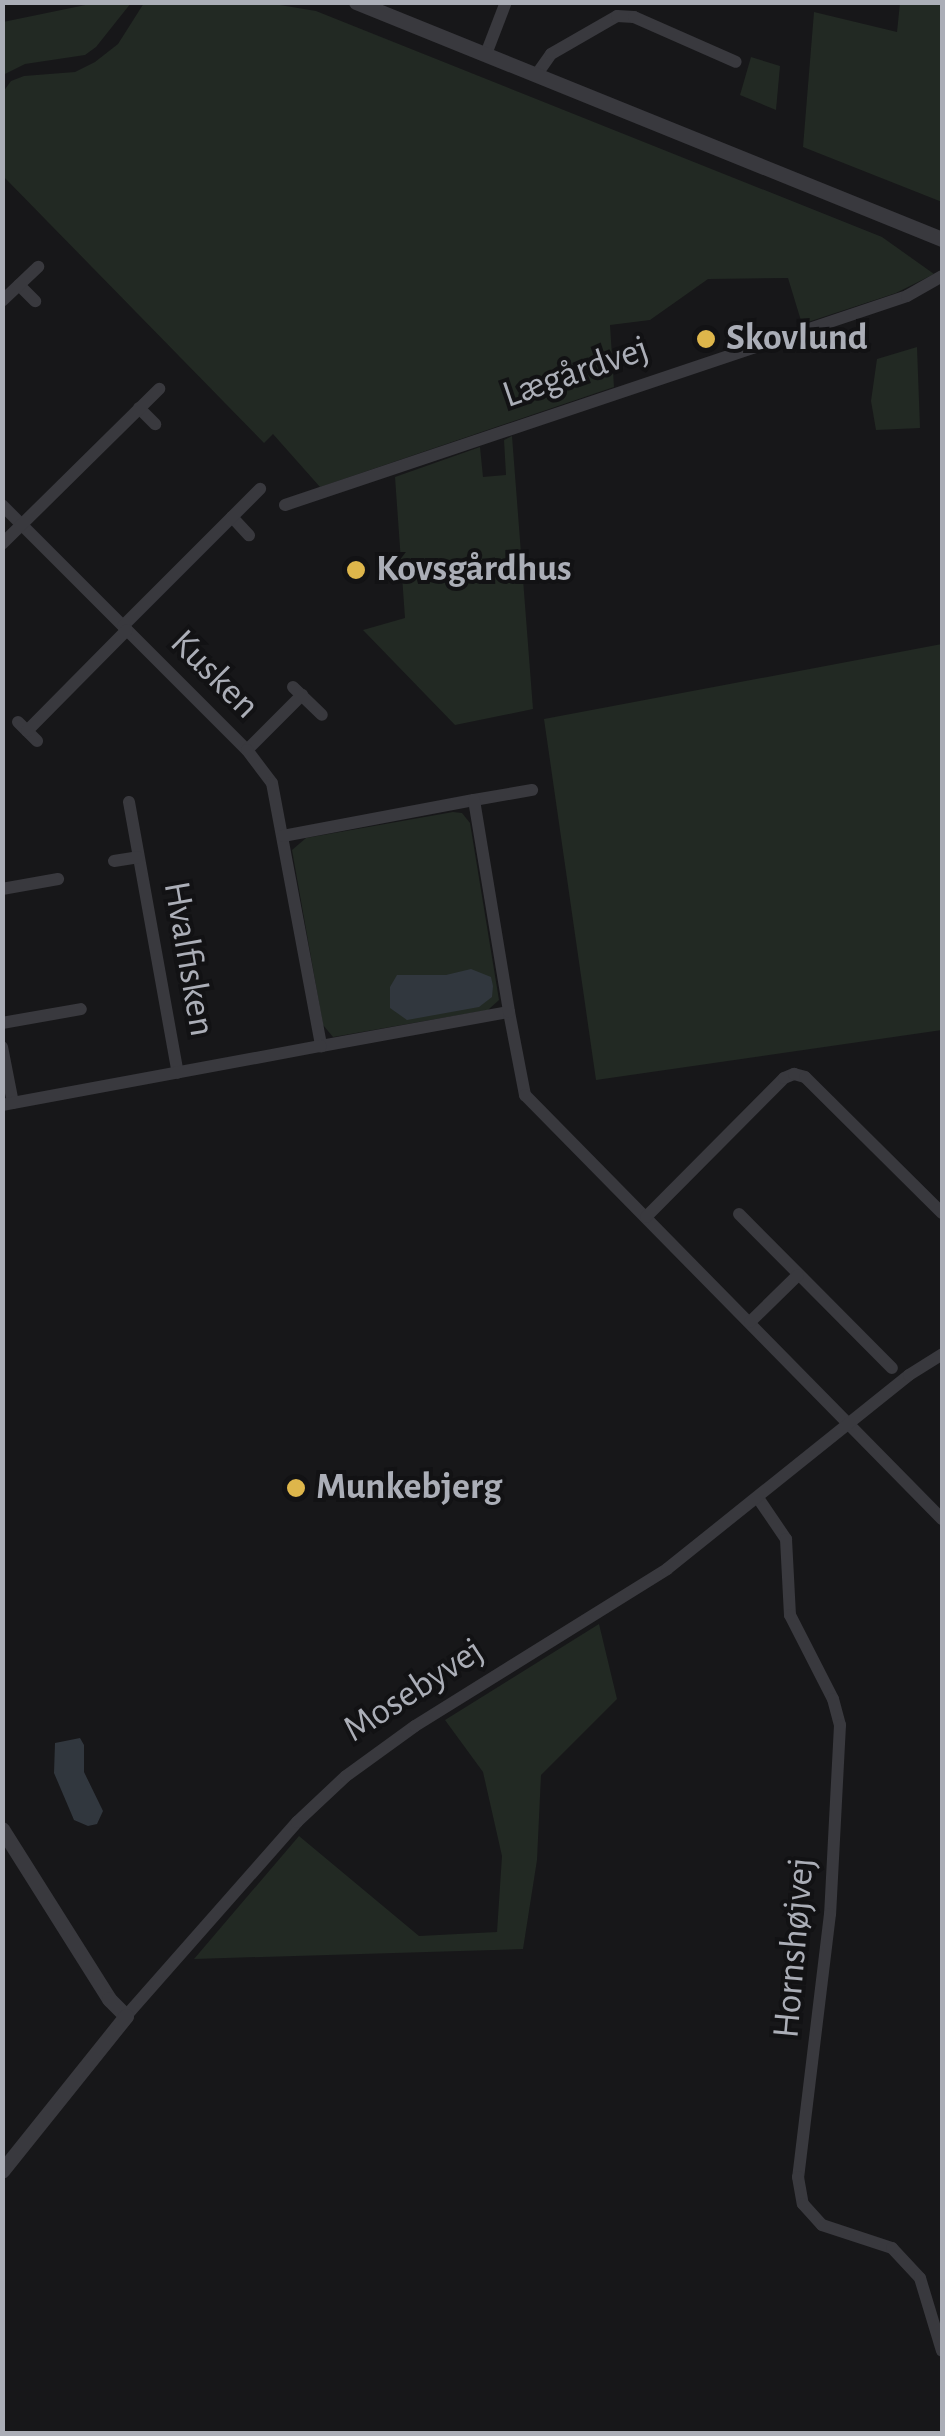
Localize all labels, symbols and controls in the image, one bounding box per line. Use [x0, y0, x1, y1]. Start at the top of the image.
place label: Skovlund [726, 316, 868, 362]
street label: Lægårdvej [497, 327, 655, 419]
marker: Skovlund [695, 328, 717, 350]
place label: Kovsgårdhus [376, 547, 572, 593]
marker: Kovsgårdhus [345, 559, 367, 581]
street label: Kusken [160, 621, 268, 729]
street label: Hvalfisken [152, 878, 224, 1040]
place label: Munkebjerg [316, 1465, 502, 1511]
marker: Munkebjerg [285, 1477, 307, 1499]
street label: Mosebyvej [335, 1629, 493, 1753]
street label: Hornshøjvej [764, 1856, 826, 2040]

